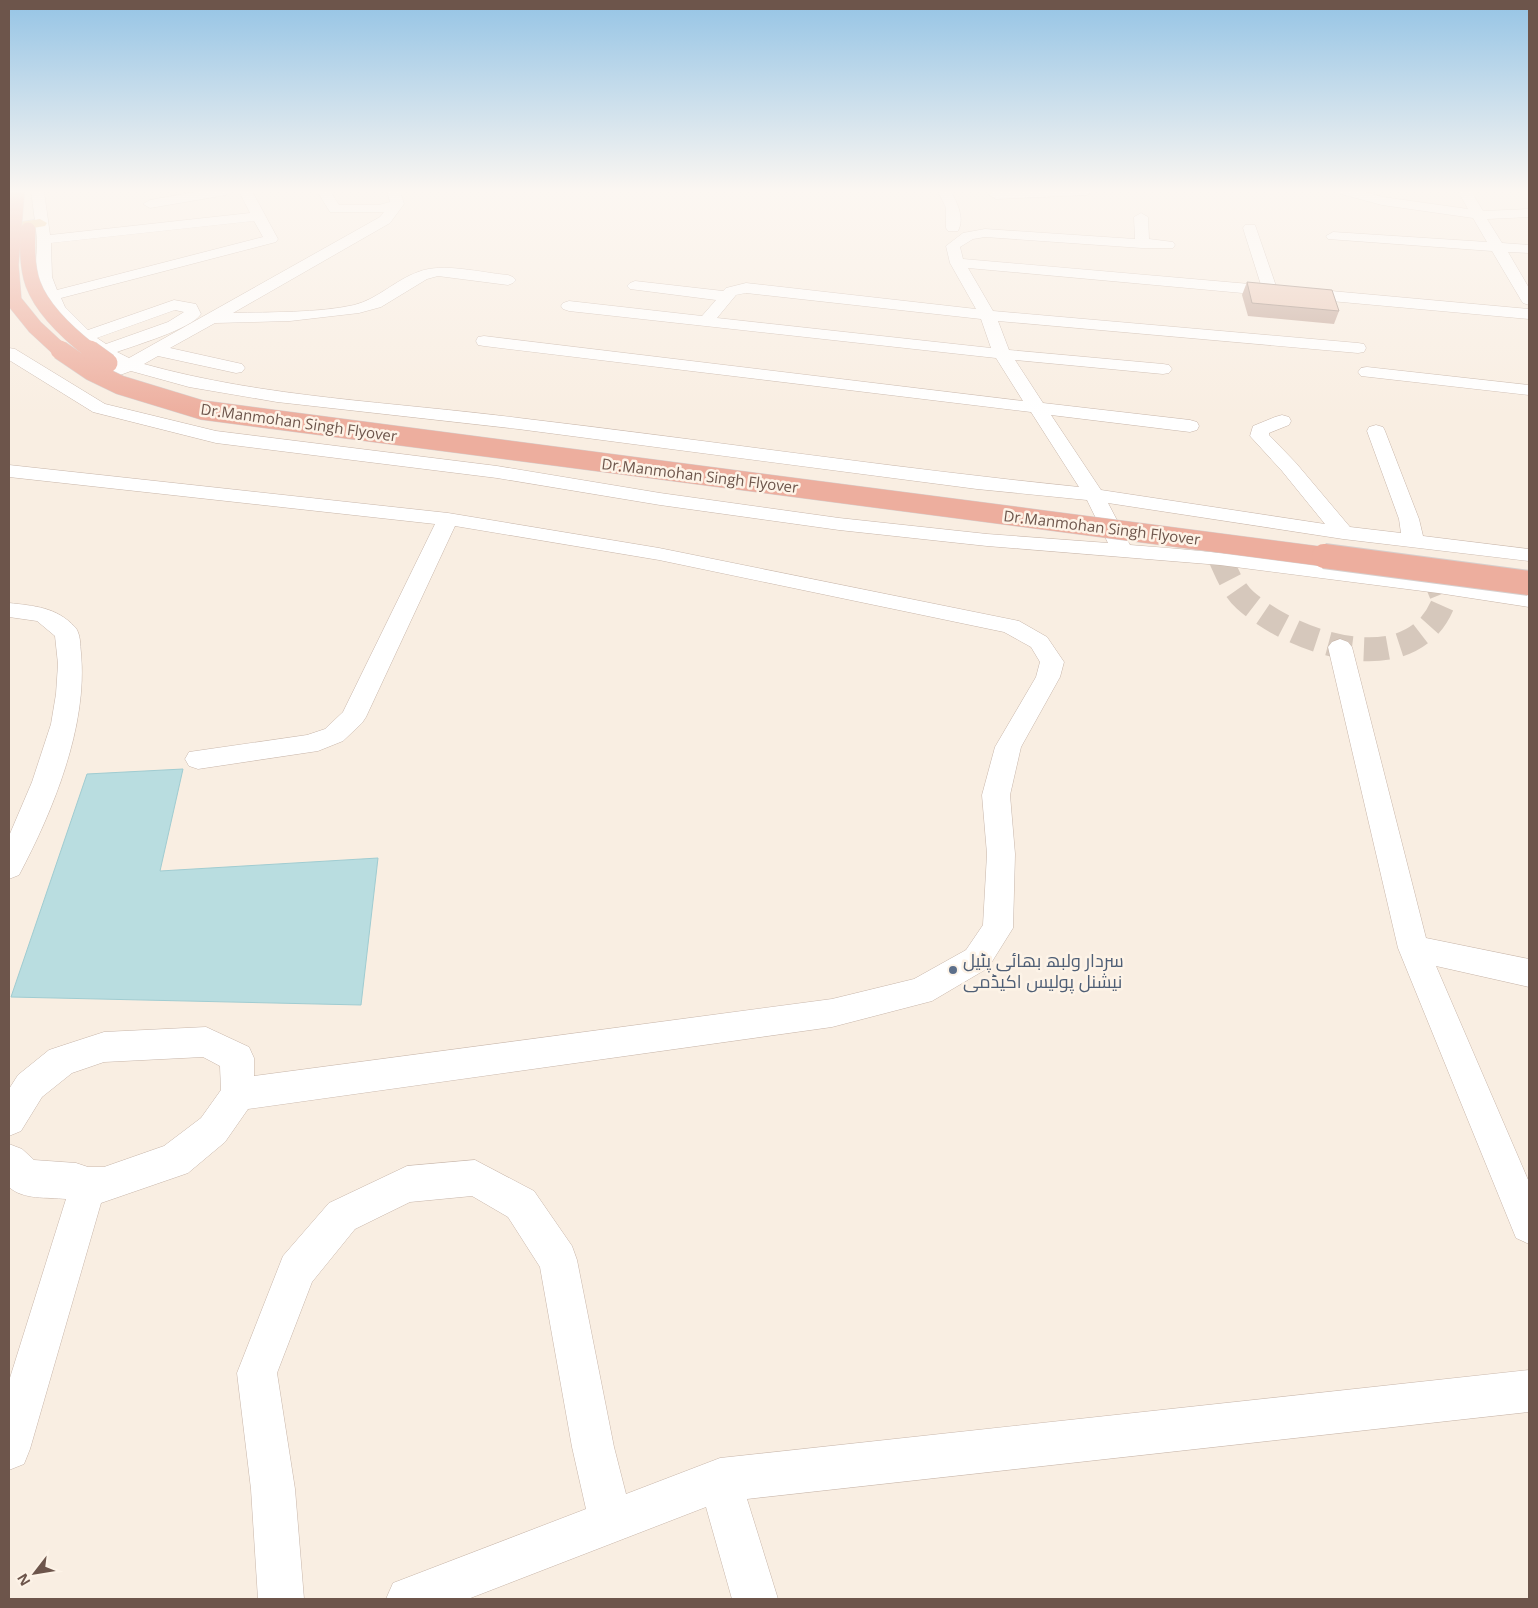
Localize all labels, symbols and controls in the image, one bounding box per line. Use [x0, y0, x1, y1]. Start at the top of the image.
street label: Dr.Manmohan Singh Flyover [200, 398, 398, 446]
street label: Dr.Manmohan Singh Flyover [600, 453, 800, 497]
street label: Dr.Manmohan Singh Flyover [1002, 505, 1202, 549]
place label: سردار ولبھ بھائی پٹیل نیشنل پولیس اکیڈمی [963, 948, 1124, 994]
marker: سردار ولبھ بھائی پٹیل نیشنل پولیس اکیڈمی [947, 964, 959, 976]
north arrow [10, 1548, 60, 1598]
text: N [12, 1570, 35, 1590]

